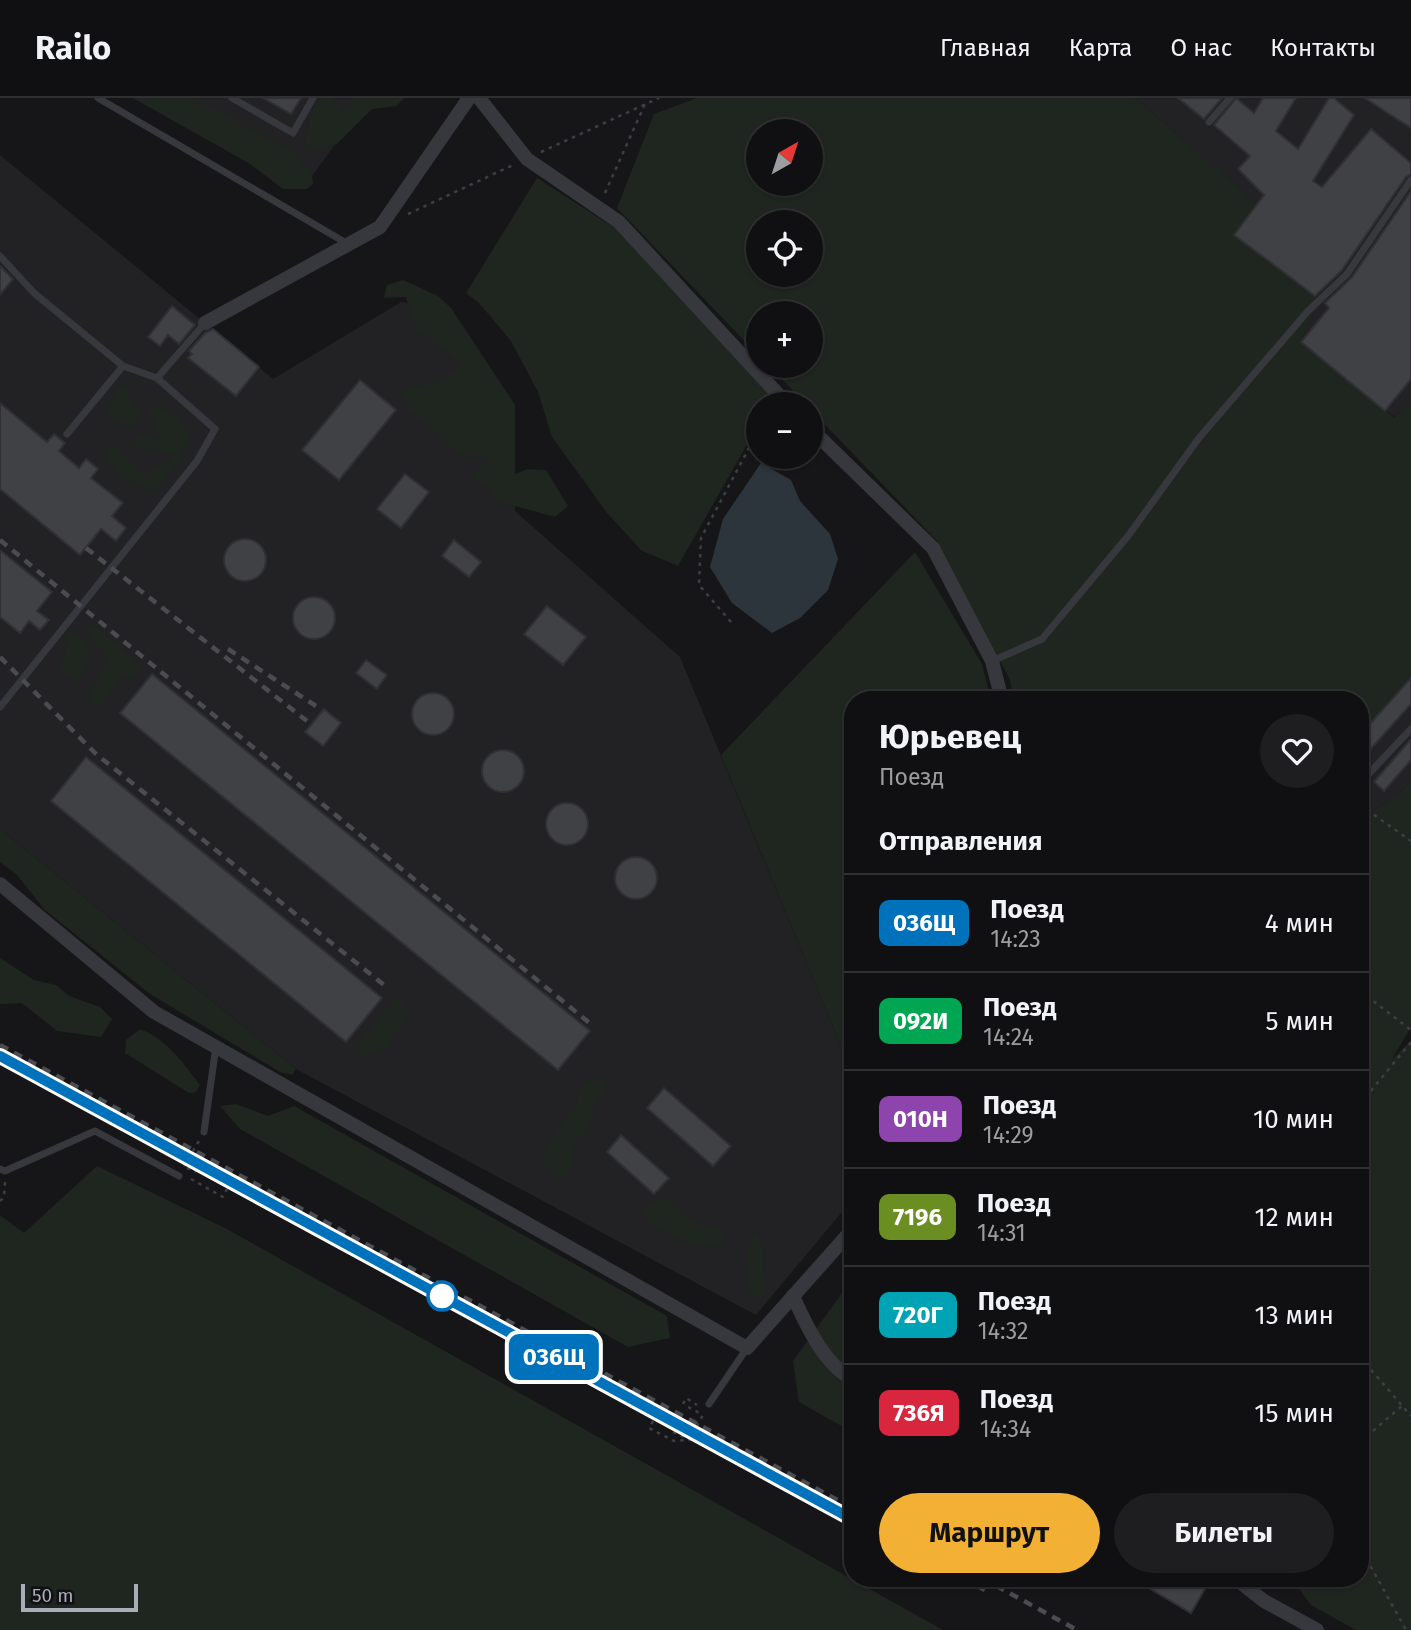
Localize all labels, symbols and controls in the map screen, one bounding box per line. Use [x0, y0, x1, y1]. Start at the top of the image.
text: Railo [35, 28, 111, 68]
text: Главная [940, 34, 1031, 62]
text: Карта [1069, 34, 1132, 62]
text: О нас [1170, 34, 1232, 62]
text: Контакты [1270, 34, 1376, 62]
north arrow [746, 119, 822, 196]
map controls [746, 119, 823, 469]
button: locate [746, 210, 823, 287]
button: + [746, 301, 823, 378]
button: − [746, 392, 823, 469]
button: heart [1260, 714, 1334, 788]
text: Юрьевец [879, 717, 1021, 757]
text: Поезд [879, 763, 944, 791]
text: Отправления [879, 826, 1042, 857]
text: Поезд [990, 894, 1064, 925]
text: 4 мин [1265, 908, 1334, 939]
text: 036Щ [893, 909, 955, 937]
text: 14:23 [990, 925, 1041, 953]
text: Поезд [983, 992, 1056, 1023]
text: 5 мин [1266, 1006, 1334, 1037]
text: 092И [893, 1007, 948, 1035]
text: 14:24 [983, 1023, 1034, 1051]
text: Поезд [983, 1090, 1056, 1121]
text: 10 мин [1253, 1104, 1334, 1135]
text: 010Н [893, 1105, 948, 1133]
text: 14:29 [983, 1121, 1034, 1149]
text: Поезд [977, 1188, 1050, 1219]
text: 12 мин [1255, 1202, 1334, 1233]
text: 7196 [893, 1203, 942, 1231]
text: 14:31 [977, 1219, 1026, 1247]
unlabelled marker [427, 1281, 457, 1311]
text: Поезд [978, 1286, 1051, 1317]
text: 13 мин [1254, 1300, 1334, 1331]
text: 720Г [893, 1301, 943, 1329]
text: 14:32 [978, 1317, 1028, 1345]
line badge: 036Щ [505, 1334, 603, 1380]
text: 036Щ [523, 1343, 585, 1371]
text: Поезд [980, 1384, 1053, 1415]
text: 15 мин [1254, 1398, 1334, 1429]
text: 736Я [893, 1399, 945, 1427]
text: 14:34 [980, 1415, 1031, 1443]
button: Маршрут [879, 1493, 1100, 1573]
button: Билеты [1114, 1493, 1334, 1573]
scale bar [21, 1581, 138, 1613]
text: 50 m [32, 1584, 73, 1607]

